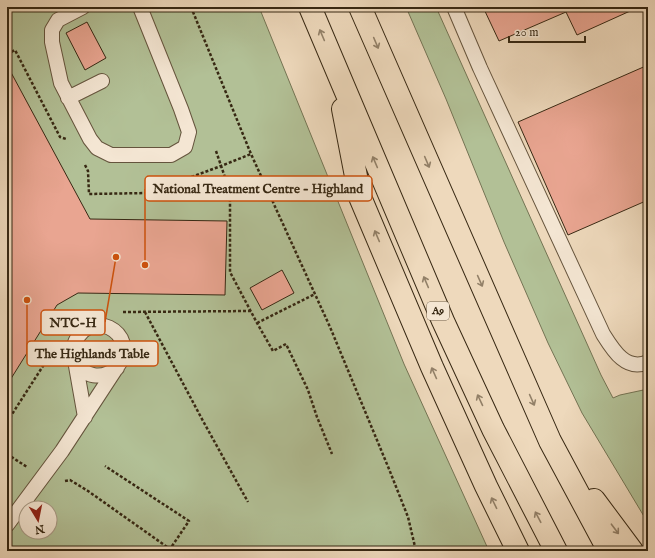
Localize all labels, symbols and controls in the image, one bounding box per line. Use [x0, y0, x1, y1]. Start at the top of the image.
scale bar [509, 18, 585, 44]
text: 20 m [515, 25, 538, 40]
one-way arrow [318, 30, 325, 42]
one-way arrow [373, 36, 380, 48]
one-way arrow [424, 156, 432, 168]
one-way arrow [371, 157, 379, 169]
callout: National Treatment Centre - Highland [145, 176, 372, 201]
text: National Treatment Centre - Highland [152, 181, 364, 198]
one-way arrow [372, 231, 380, 243]
one-way arrow [476, 275, 484, 287]
one-way arrow [422, 276, 429, 288]
road number: A9 [427, 302, 449, 320]
callout: NTC-H [41, 310, 105, 335]
text: NTC-H [48, 315, 97, 332]
callout: The Highlands Table [27, 341, 158, 366]
text: The Highlands Table [34, 346, 149, 363]
one-way arrow [430, 367, 437, 379]
one-way arrow [528, 394, 536, 406]
one-way arrow [476, 395, 483, 407]
one-way arrow [490, 498, 498, 510]
north arrow [18, 500, 58, 540]
one-way arrow [534, 511, 541, 523]
text: N [33, 521, 46, 537]
one-way arrow [611, 523, 619, 534]

